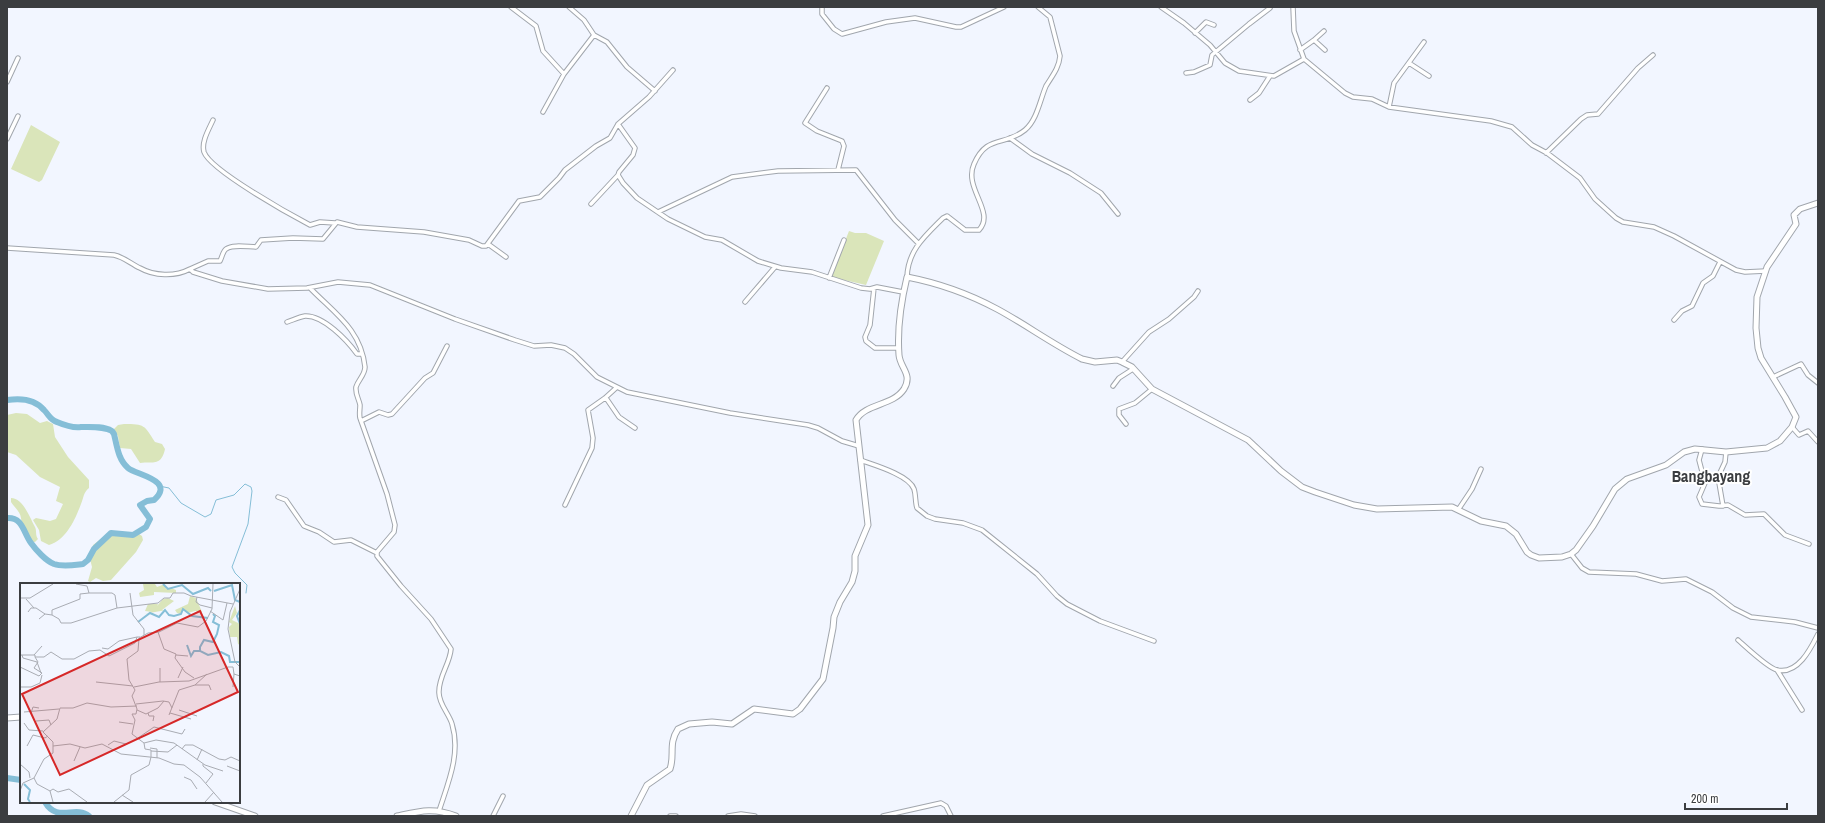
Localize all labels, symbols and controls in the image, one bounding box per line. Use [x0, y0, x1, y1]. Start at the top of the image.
district label: Bangbayang [1672, 465, 1750, 487]
inset map [20, 583, 240, 803]
scale bar [1685, 785, 1787, 811]
text: 200 m [1691, 791, 1718, 807]

